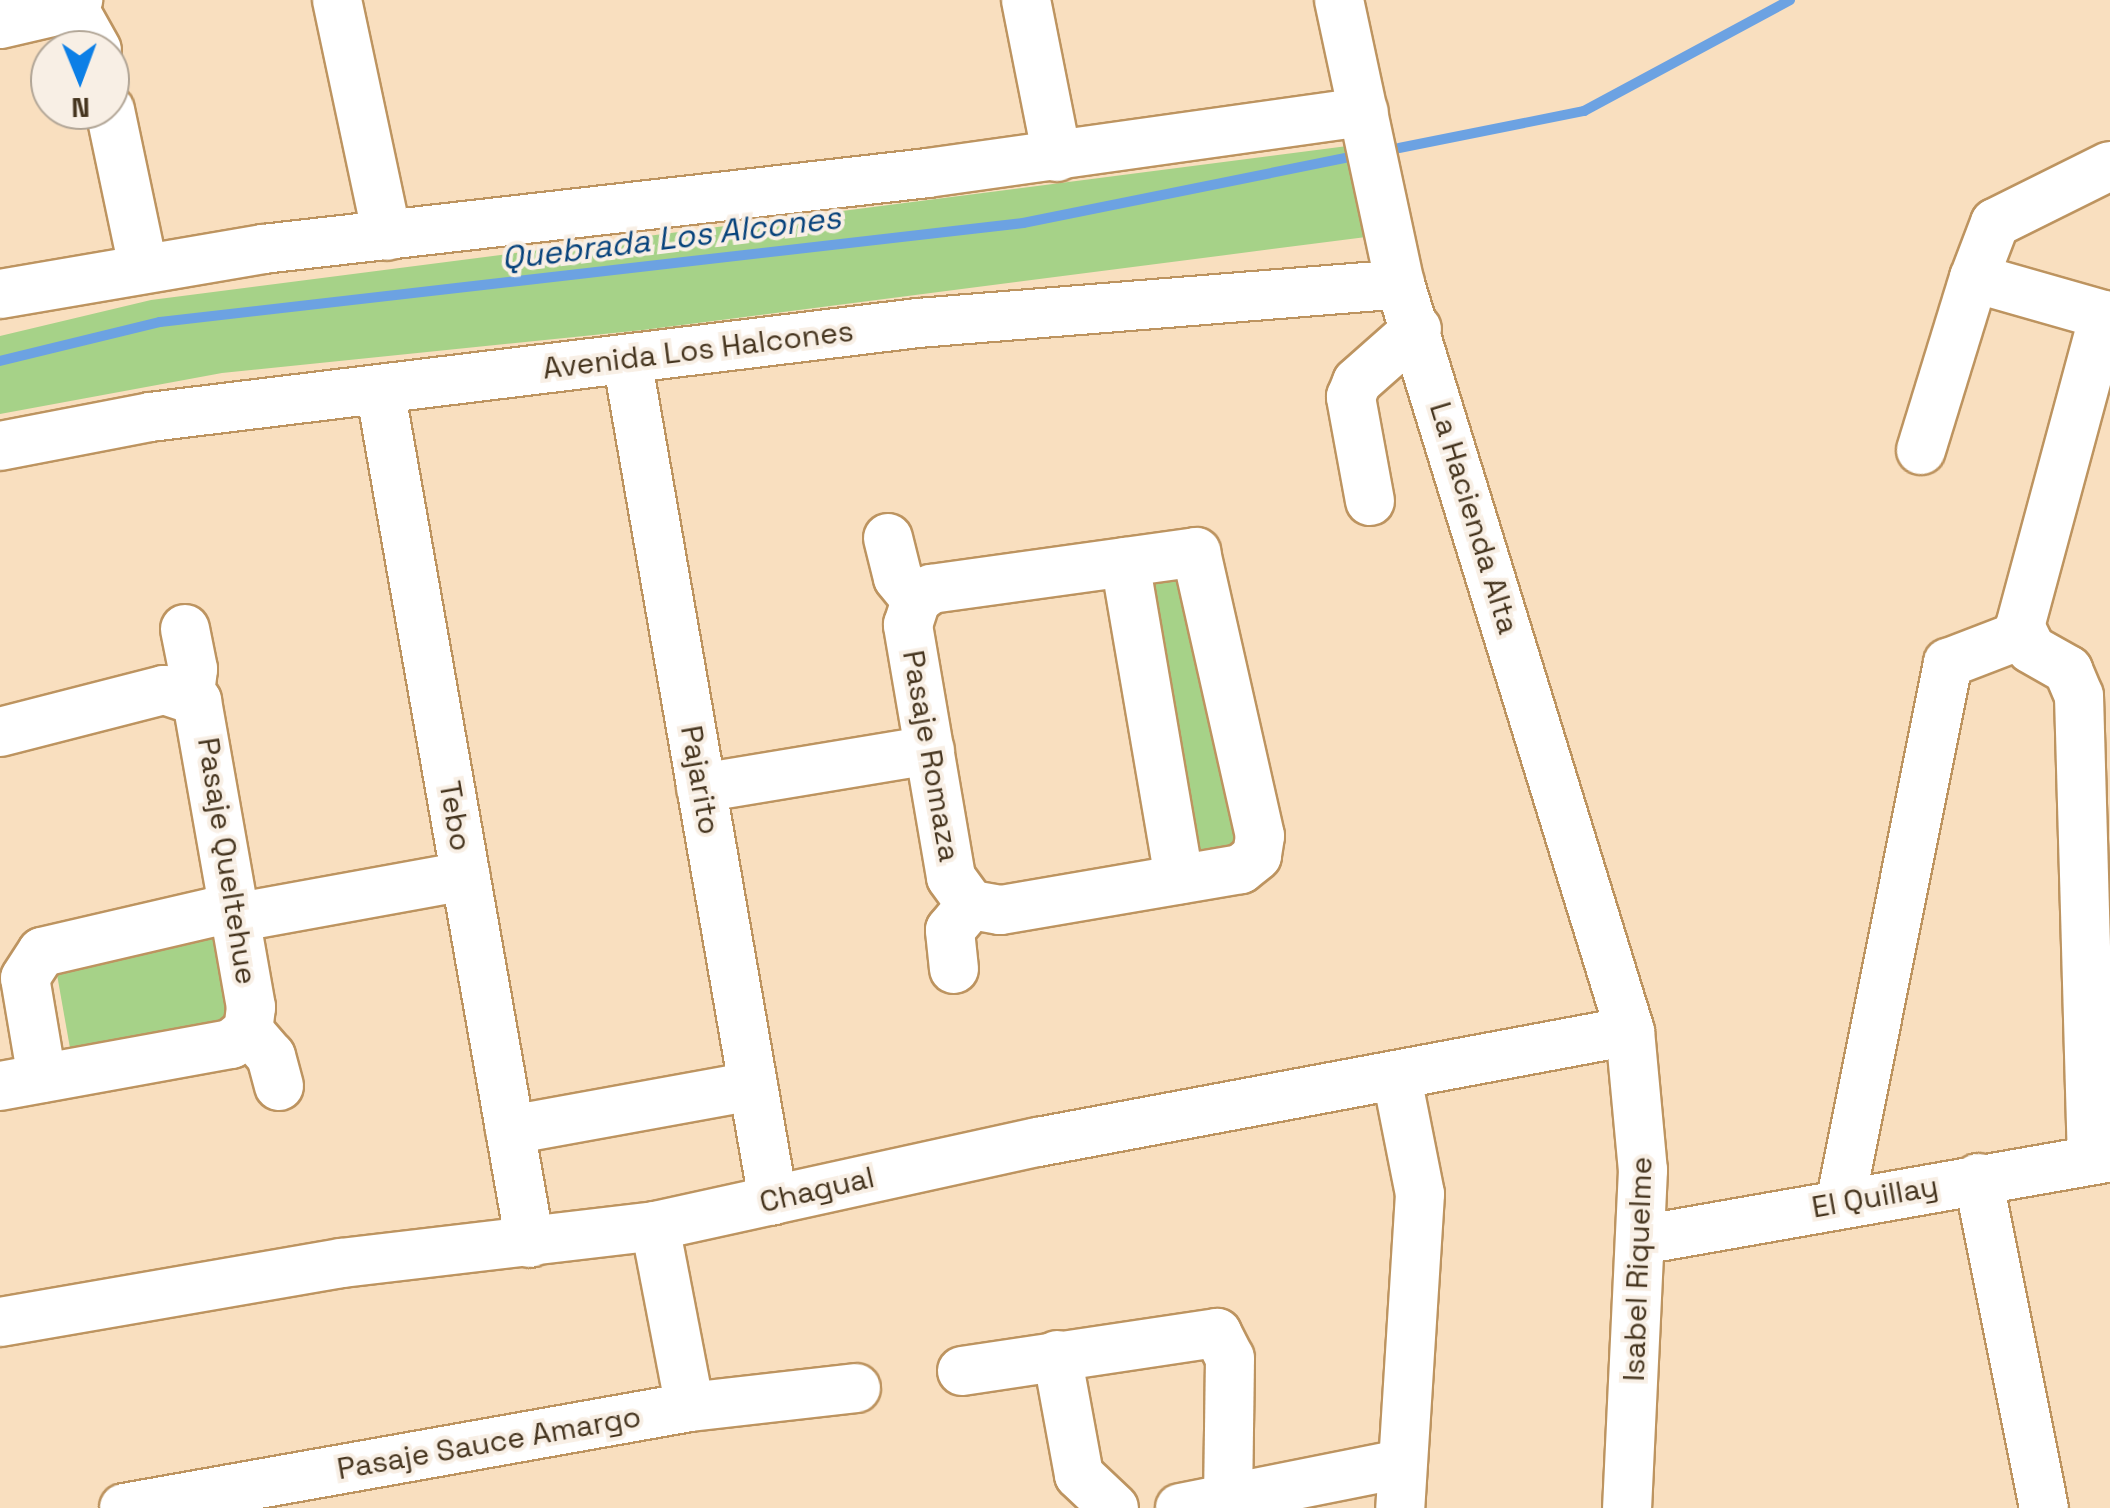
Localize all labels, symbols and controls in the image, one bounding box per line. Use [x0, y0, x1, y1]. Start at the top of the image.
north arrow [30, 30, 130, 130]
text: N [71, 90, 90, 126]
water label: Quebrada Los Alcones [499, 198, 843, 278]
street label: Avenida Los Halcones [541, 313, 855, 387]
street label: La Hacienda Alta [1422, 398, 1526, 638]
street label: Pasaje Romaza [895, 648, 967, 864]
street label: Pajarito [673, 723, 727, 837]
street label: Pasaje Queltehue [190, 735, 264, 987]
street label: Tebo [431, 778, 479, 854]
street label: Isabel Riquelme [1616, 1156, 1660, 1382]
street label: Chagual [756, 1159, 878, 1221]
street label: El Quillay [1809, 1168, 1941, 1226]
street label: Pasaje Sauce Amargo [334, 1399, 644, 1487]

